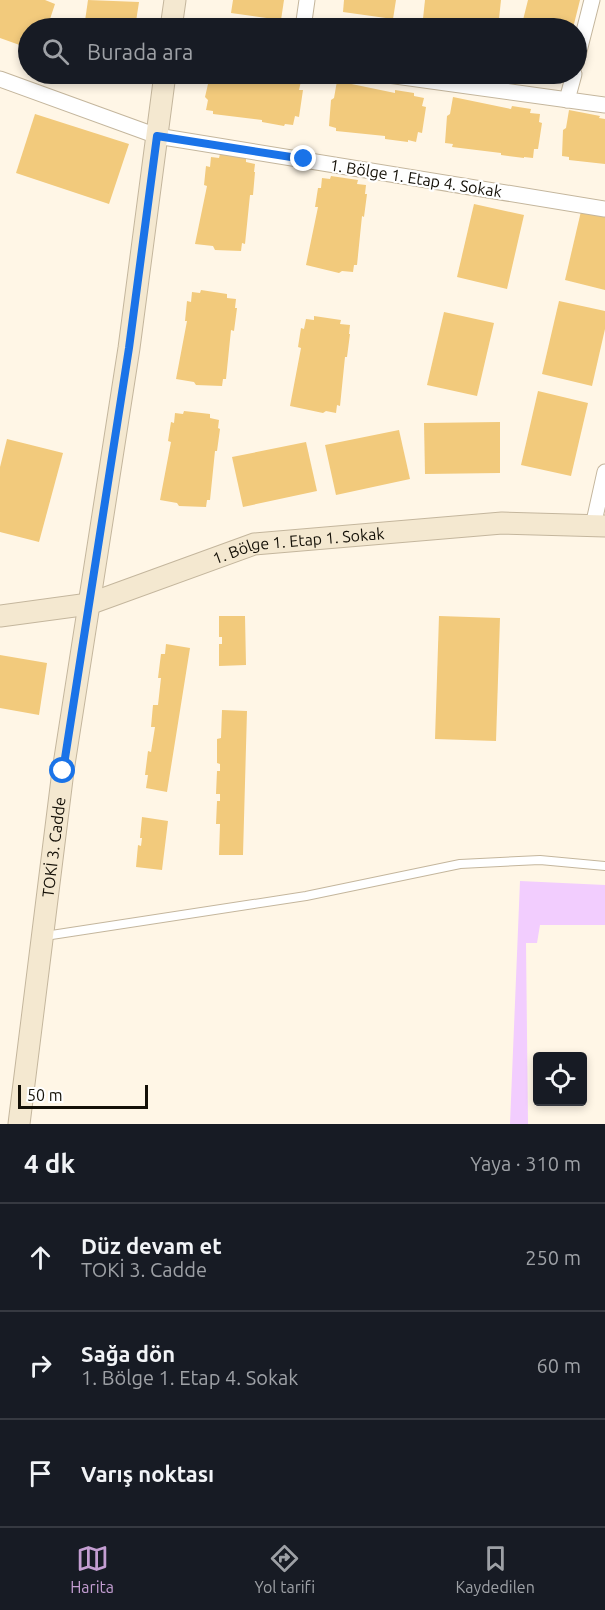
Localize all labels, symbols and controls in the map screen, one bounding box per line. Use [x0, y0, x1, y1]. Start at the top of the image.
search box [18, 18, 587, 84]
icon: search [39, 35, 72, 68]
text: Burada ara [87, 39, 193, 64]
route end [290, 145, 316, 171]
street label: 1. Bölge 1. Etap 4. Sokak [329, 156, 503, 200]
street label: 1. Bölge 1. Etap 1. Sokak [210, 524, 385, 567]
route start [49, 757, 75, 783]
street label: TOKİ 3. Cadde [38, 796, 69, 898]
map controls [533, 1052, 587, 1106]
button: locate [533, 1052, 587, 1106]
scale bar [18, 1082, 148, 1110]
text: 50 m [27, 1086, 63, 1104]
text: 4 dk [24, 1149, 75, 1178]
text: Yaya · 310 m [470, 1152, 581, 1175]
text: Düz devam et [81, 1233, 222, 1258]
icon: ahead [24, 1241, 57, 1274]
text: 250 m [525, 1246, 581, 1269]
text: TOKİ 3. Cadde [81, 1258, 207, 1281]
text: Sağa dön [81, 1341, 175, 1366]
icon: right [24, 1349, 57, 1382]
text: 60 m [537, 1354, 581, 1377]
text: 1. Bölge 1. Etap 4. Sokak [81, 1366, 298, 1389]
icon: arrive [24, 1457, 57, 1490]
text: Varış noktası [81, 1461, 214, 1486]
tab: Harita [70, 1542, 114, 1596]
tab: Yol tarifi [254, 1542, 315, 1596]
tab: Kaydedilen [456, 1542, 535, 1596]

